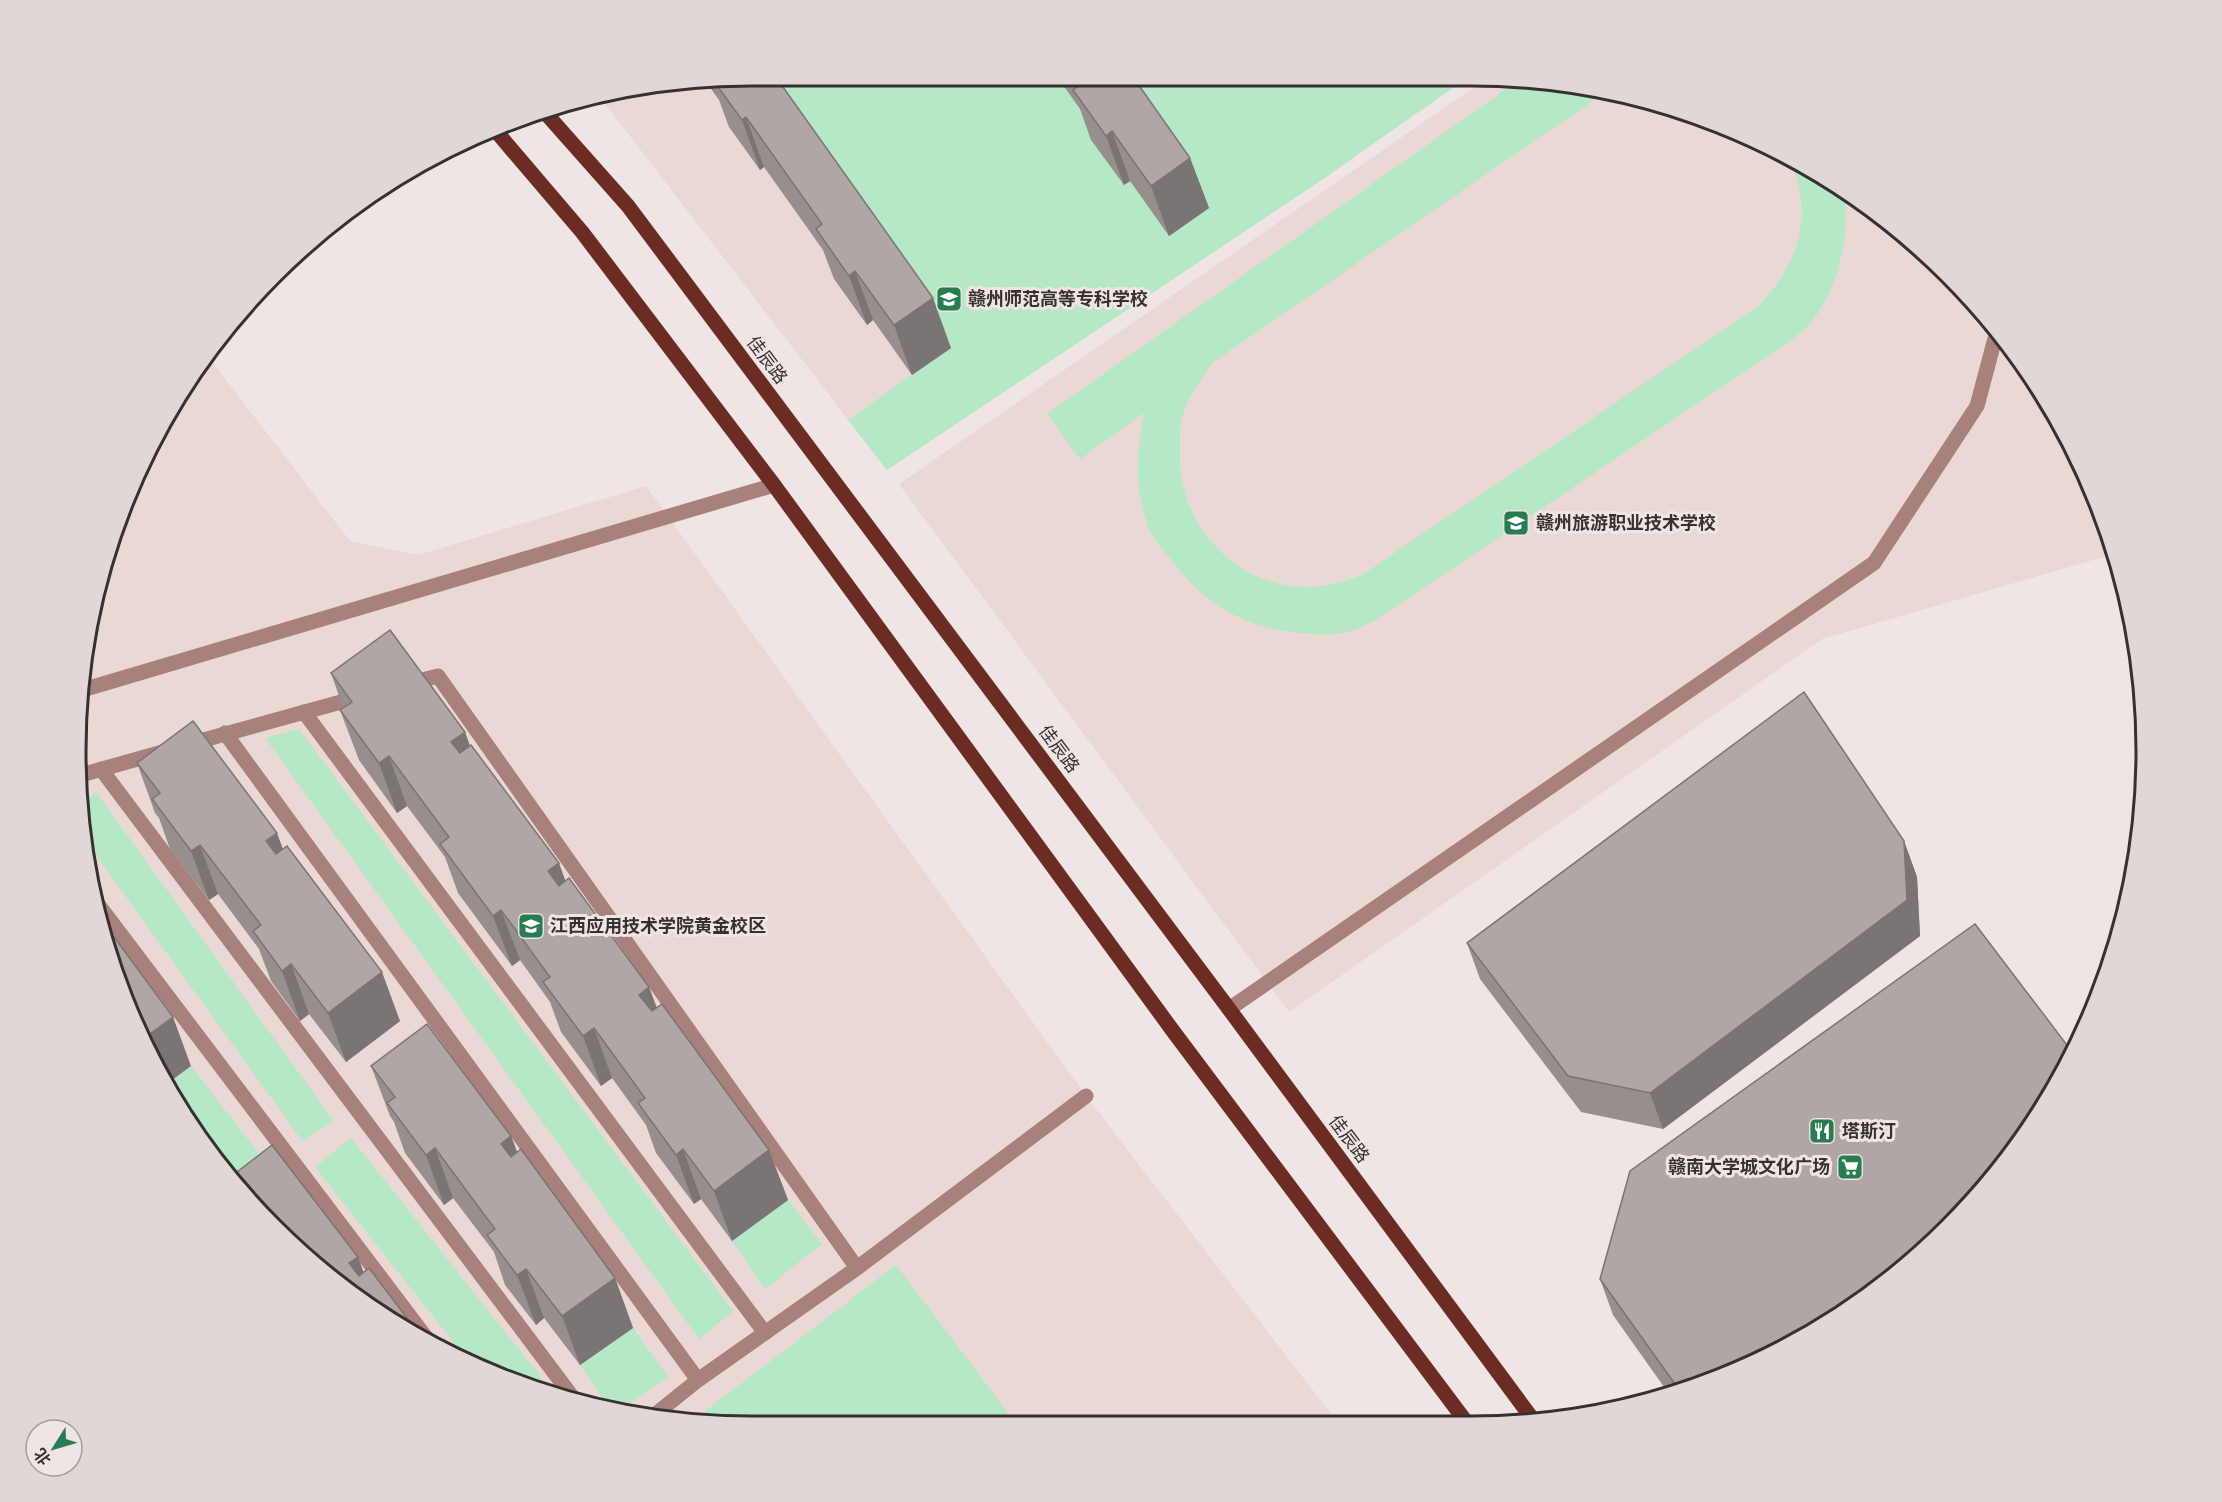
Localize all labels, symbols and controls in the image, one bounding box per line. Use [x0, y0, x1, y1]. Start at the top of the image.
school or university icon: 赣州师范高等专科学校 [934, 284, 964, 314]
place label: 赣州师范高等专科学校 [968, 288, 1148, 309]
street label: 佳辰路 [743, 332, 791, 388]
school or university icon: 赣州旅游职业技术学校 [1501, 508, 1531, 538]
place label: 赣州旅游职业技术学校 [1536, 512, 1716, 533]
street label: 佳辰路 [1035, 721, 1083, 777]
school or university icon: 江西应用技术学院黄金校区 [516, 911, 546, 941]
place label: 江西应用技术学院黄金校区 [550, 916, 766, 936]
street label: 佳辰路 [1325, 1111, 1373, 1167]
restaurant icon: 塔斯汀 [1807, 1116, 1837, 1146]
place label: 塔斯汀 [1842, 1121, 1896, 1141]
supermarket icon: 赣南大学城文化广场 [1835, 1152, 1865, 1182]
place label: 赣南大学城文化广场 [1668, 1156, 1830, 1177]
north arrow [24, 1418, 84, 1478]
text: 北 [31, 1445, 54, 1468]

